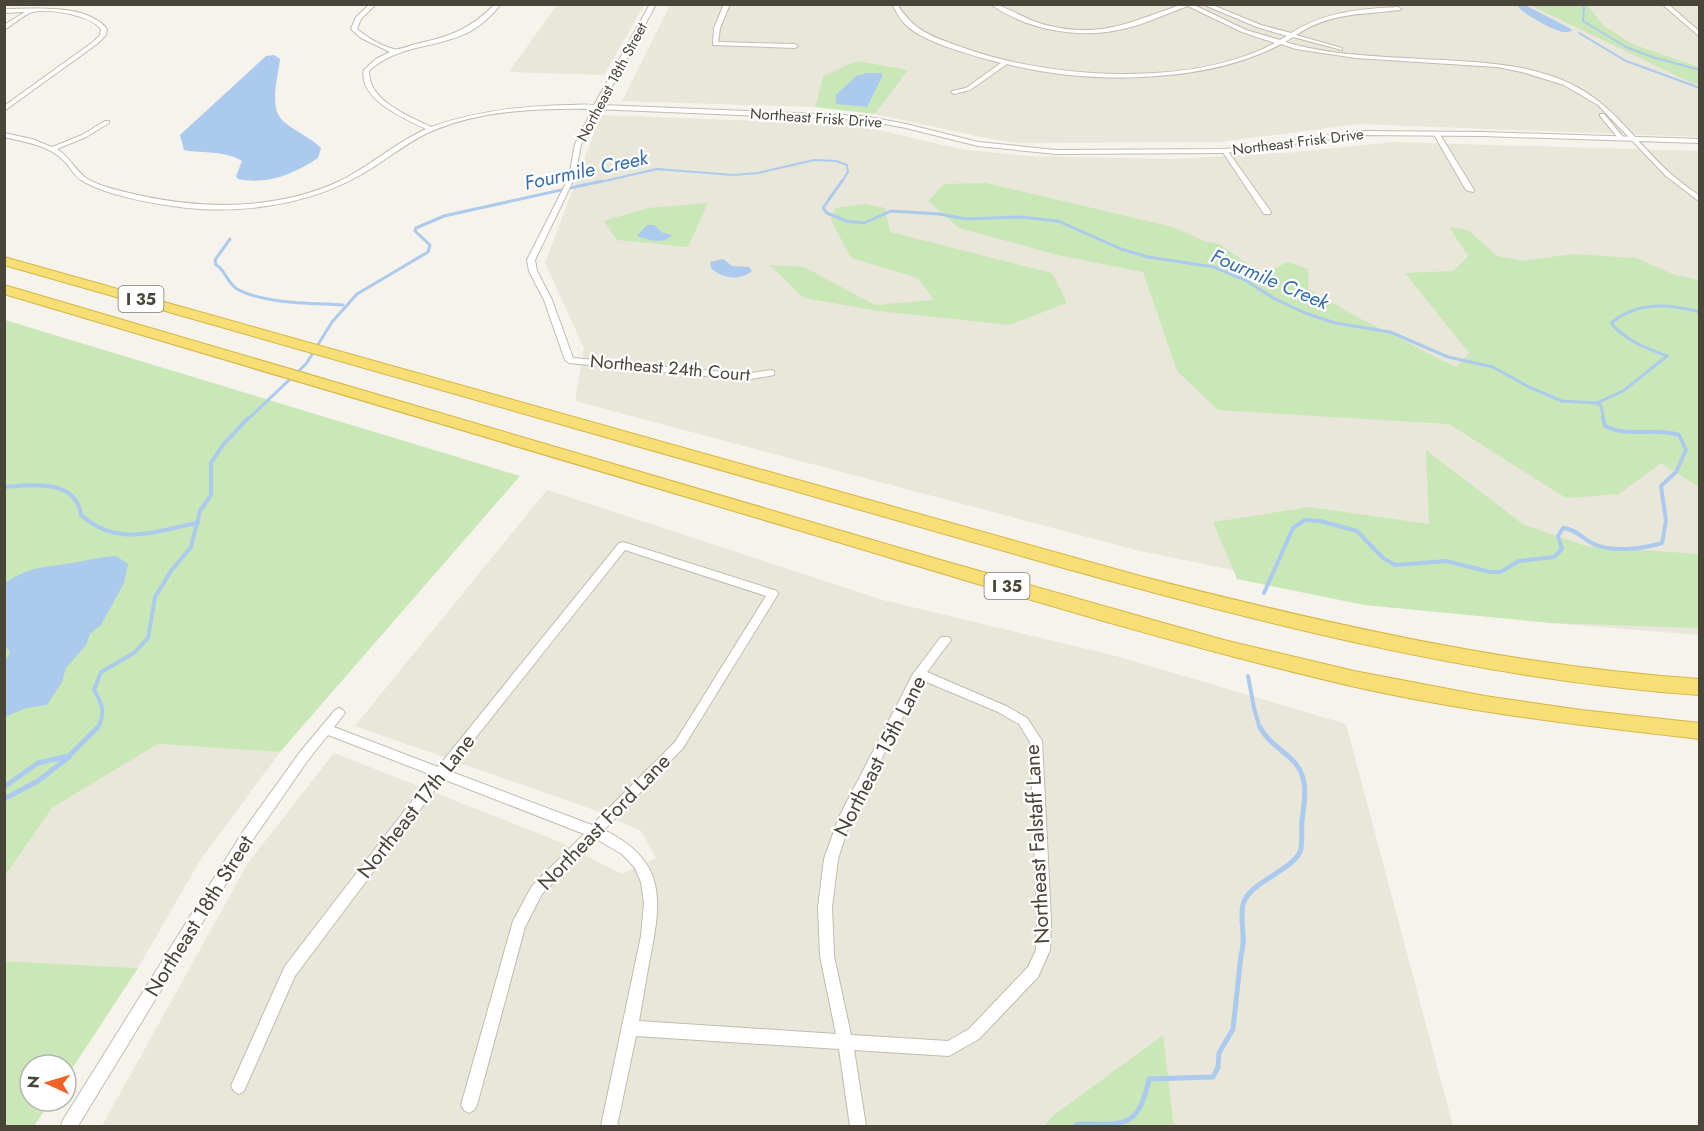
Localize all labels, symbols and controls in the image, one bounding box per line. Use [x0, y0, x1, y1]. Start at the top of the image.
street label: Northeast 18th Street [571, 18, 653, 146]
street label: Northeast Frisk Drive [749, 102, 883, 134]
street label: Northeast Frisk Drive [1231, 123, 1365, 161]
water label: Fourmile Creek [522, 143, 652, 198]
water label: Fourmile Creek [1206, 242, 1335, 318]
road number: I 35 [118, 286, 164, 312]
street label: Northeast 24th Court [589, 348, 752, 388]
road number: I 35 [984, 573, 1030, 599]
street label: Northeast 15th Lane [827, 670, 934, 842]
street label: Northeast 17th Lane [350, 727, 482, 885]
street label: Northeast Falstaff Lane [1017, 743, 1057, 945]
street label: Northeast Ford Lane [531, 747, 677, 897]
street label: Northeast 18th Street [137, 830, 261, 1002]
north arrow [18, 1053, 78, 1113]
text: N [22, 1075, 45, 1089]

